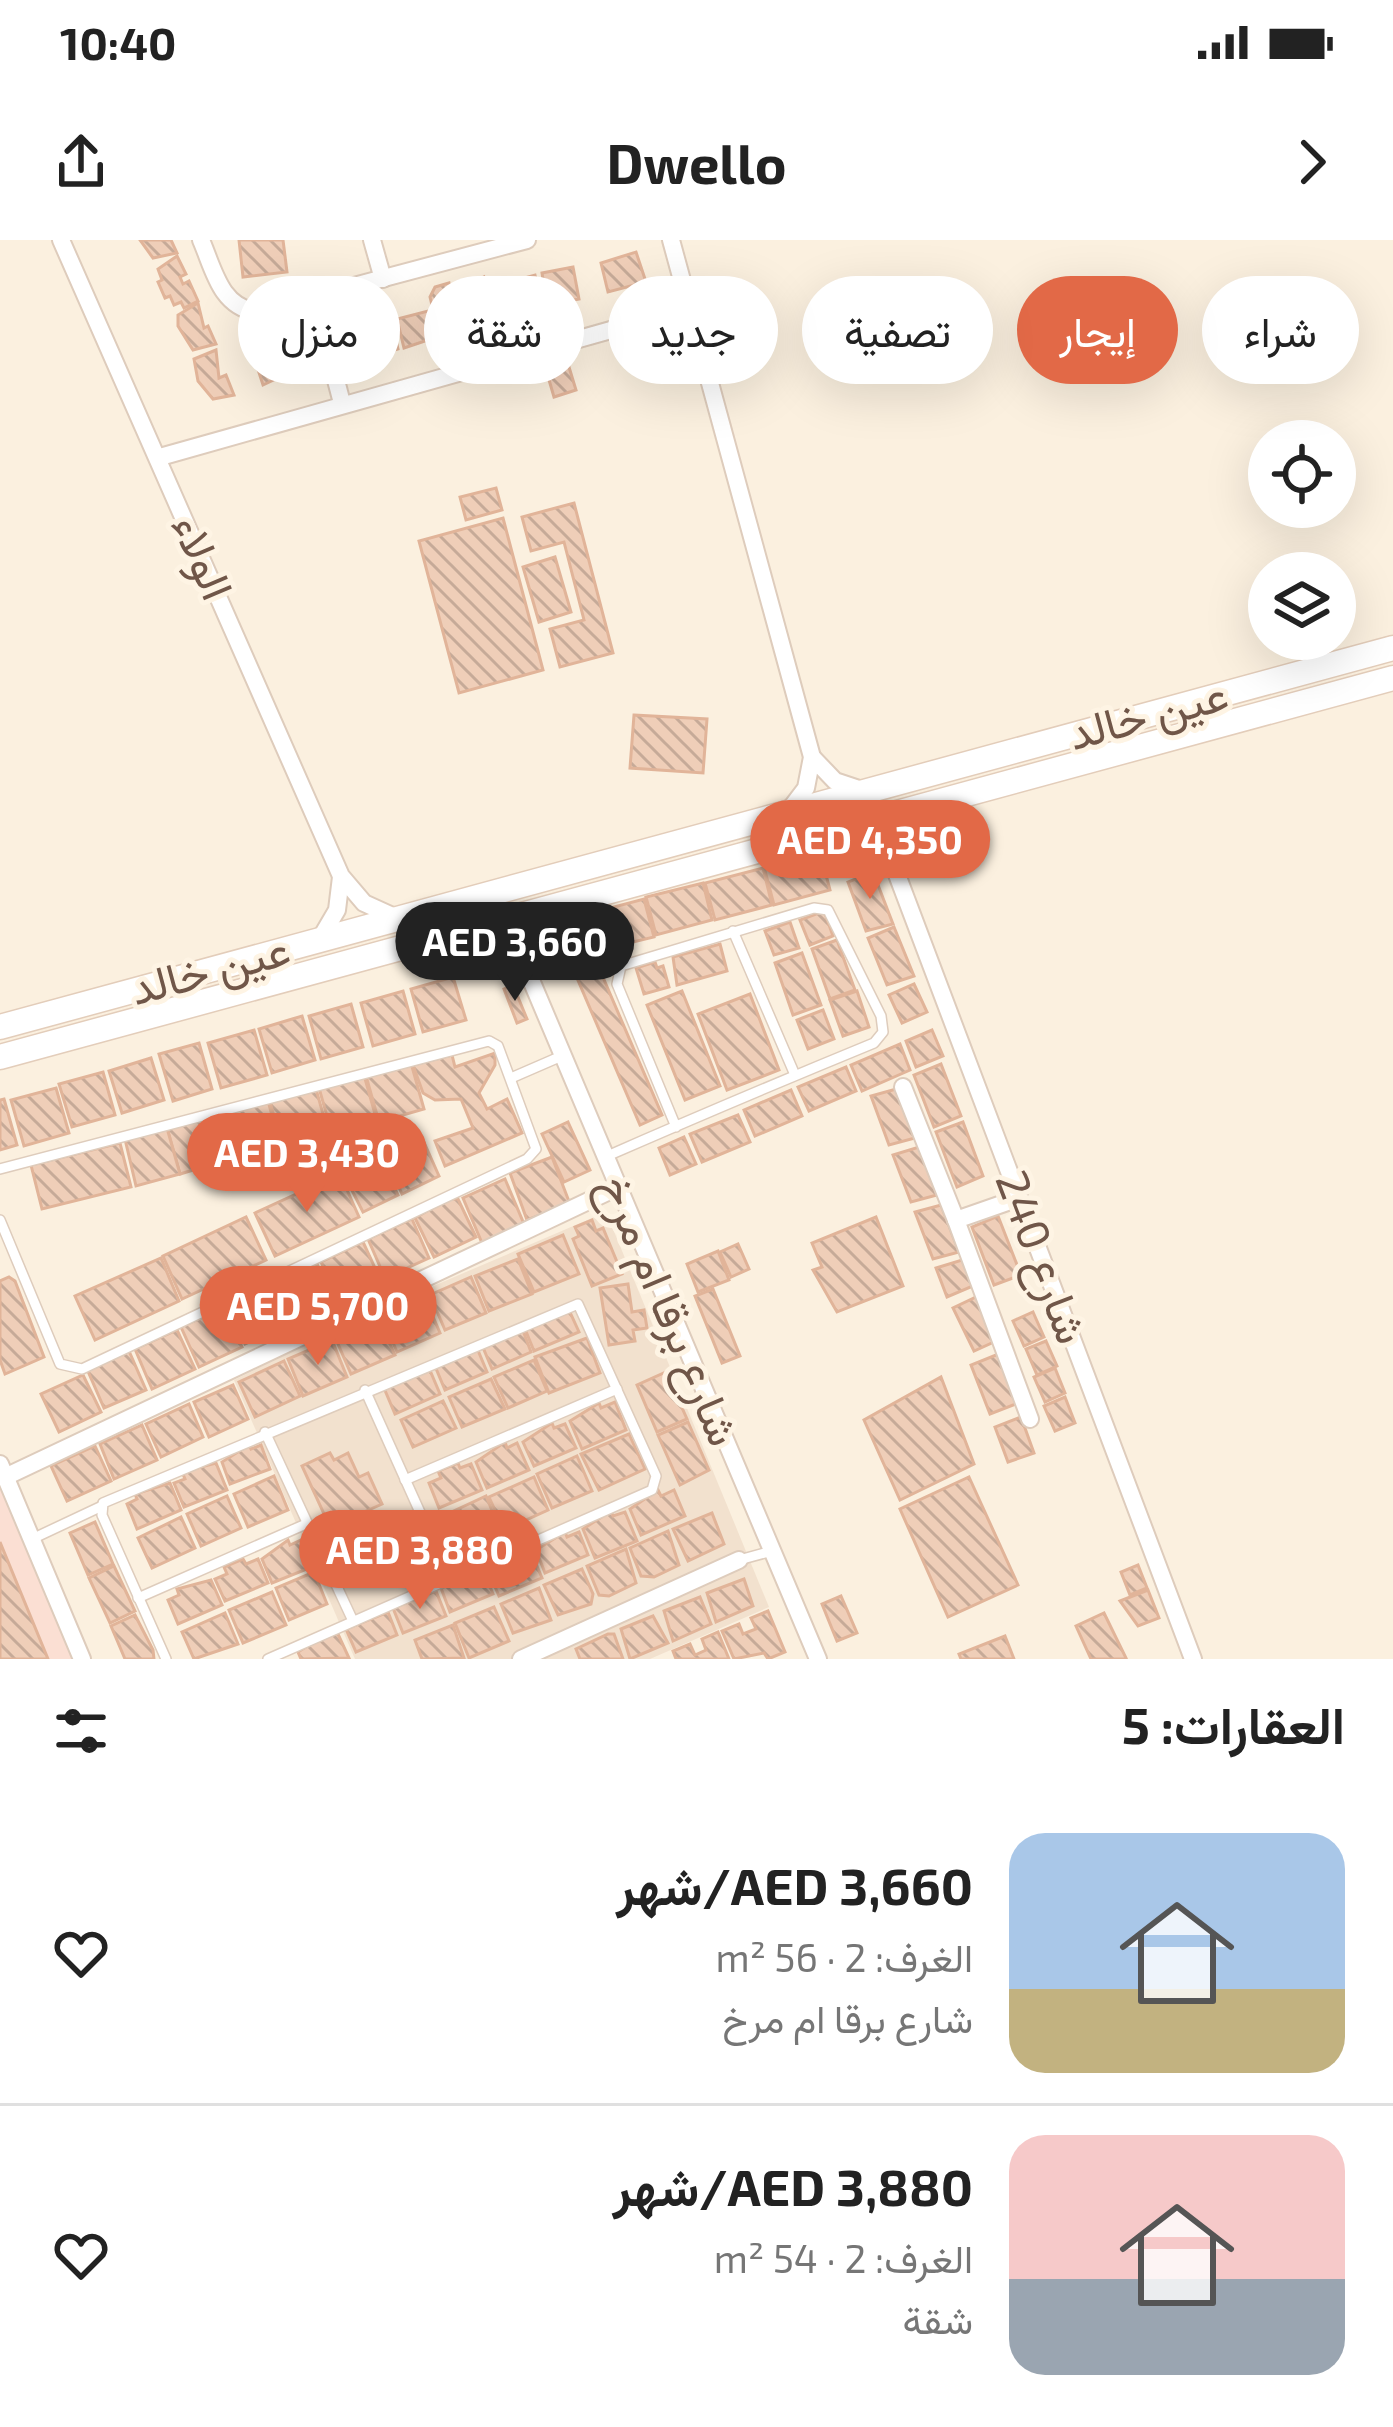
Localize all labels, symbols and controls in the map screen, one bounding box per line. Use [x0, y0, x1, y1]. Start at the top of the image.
text: 10:40 [60, 15, 176, 69]
icon: share [48, 129, 114, 195]
icon: forward [1279, 129, 1345, 195]
text: Dwello [606, 130, 787, 195]
chip: منزل [238, 276, 400, 384]
chip: شقة [424, 276, 584, 384]
chip: جديد [608, 276, 778, 384]
chip: تصفية [802, 276, 993, 384]
chip: إيجار [1017, 276, 1178, 384]
chip: شراء [1202, 276, 1359, 384]
map controls [1248, 420, 1356, 660]
button: locate [1248, 420, 1356, 528]
street label: الولاء [160, 506, 247, 608]
button: layers [1248, 552, 1356, 660]
street label: عين خالد [1062, 665, 1234, 761]
pin: AED 4,350 [733, 800, 1007, 902]
text: AED 4,350 [777, 815, 963, 862]
pin: AED 3,660 [378, 902, 652, 1004]
text: AED 3,660 [422, 917, 608, 964]
street label: عين خالد [124, 920, 296, 1016]
pin: AED 3,430 [170, 1113, 444, 1215]
text: AED 3,430 [214, 1128, 400, 1175]
street label: شارع 240 [981, 1162, 1101, 1352]
street label: شارع برقا ام مرخ [585, 1166, 753, 1455]
pin: AED 5,700 [181, 1266, 455, 1368]
text: AED 5,700 [227, 1281, 409, 1328]
pin: AED 3,880 [283, 1510, 557, 1612]
text: AED 3,880 [326, 1525, 514, 1572]
text: العقارات: 5 [1122, 1693, 1345, 1754]
icon: filters [48, 1698, 114, 1764]
text: AED 3,660/شهر [616, 1854, 973, 1915]
icon: home [1105, 1881, 1249, 2025]
icon: heart [48, 1920, 114, 1986]
text: الغرف: 2 · 56 m² [716, 1933, 973, 1980]
text: شارع برقا ام مرخ [722, 1994, 973, 2041]
text: AED 3,880/شهر [613, 2155, 973, 2216]
icon: home [1105, 2183, 1249, 2327]
icon: heart [48, 2222, 114, 2288]
text: الغرف: 2 · 54 m² [714, 2234, 973, 2281]
text: شقة [903, 2295, 973, 2342]

